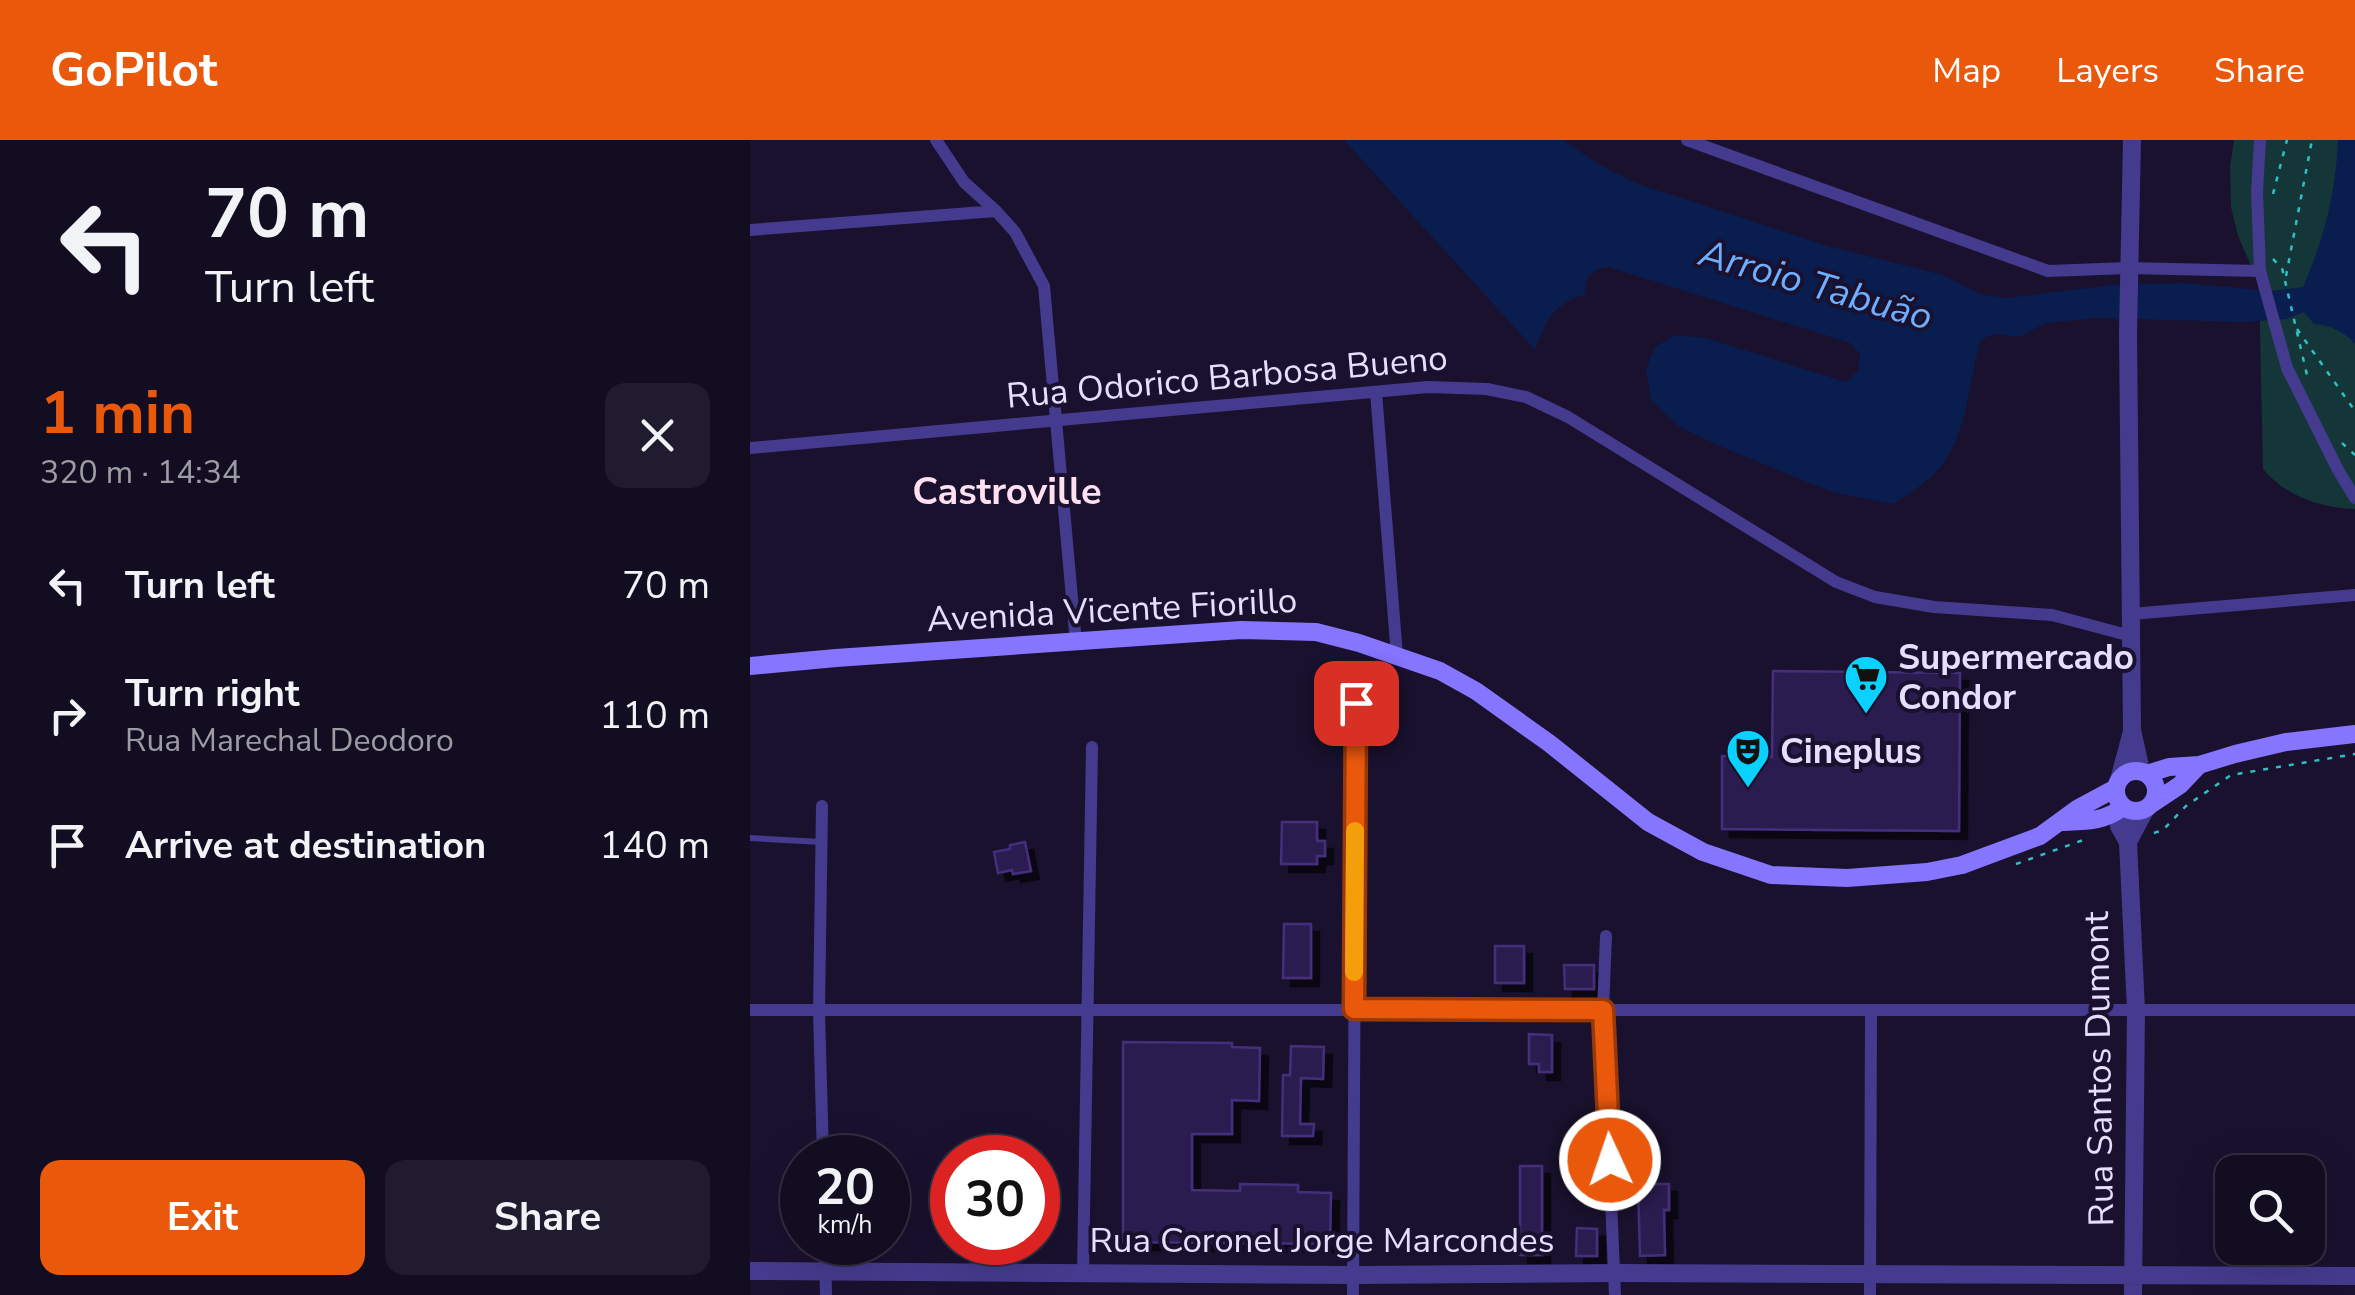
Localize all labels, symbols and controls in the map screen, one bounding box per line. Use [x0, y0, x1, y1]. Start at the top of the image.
text: GoPilot [50, 37, 217, 103]
text: Map [1932, 47, 2001, 94]
text: Layers [2056, 47, 2159, 94]
text: Share [2214, 47, 2305, 94]
text: 70 m [205, 166, 369, 262]
icon: left [40, 180, 170, 310]
water label: Arroio Tabuão [1692, 227, 1939, 343]
text: Turn left [205, 257, 374, 318]
street label: Rua Odorico Barbosa Bueno [1005, 334, 1449, 420]
text: 1 min [40, 372, 195, 454]
button: close [605, 383, 710, 488]
text: 320 m · 14:34 [40, 451, 241, 494]
district label: Castroville [912, 466, 1102, 517]
icon: left [40, 558, 95, 613]
text: Turn left [125, 560, 275, 611]
text: 70 m [622, 560, 710, 611]
street label: Avenida Vicente Fiorillo [926, 577, 1298, 643]
place label: Supermercado Condor [1898, 634, 2134, 721]
supermarket icon: Supermercado Condor [1843, 654, 1889, 715]
pin [1314, 661, 1399, 746]
text: Turn right [125, 668, 300, 719]
icon: arrive [1329, 676, 1384, 731]
icon: right [40, 688, 95, 743]
text: 110 m [599, 690, 710, 741]
text: Rua Marechal Deodoro [125, 719, 454, 762]
theatre icon: Cineplus [1725, 728, 1771, 789]
place label: Cineplus [1780, 728, 1922, 775]
icon: arrive [40, 818, 95, 873]
text: Arrive at destination [125, 820, 486, 871]
text: 140 m [599, 820, 710, 871]
street label: Rua Santos Dumont [2073, 910, 2125, 1227]
position arrow [1558, 1108, 1662, 1212]
speed limit sign: 30 [930, 1135, 1060, 1265]
text: 20 [815, 1153, 875, 1222]
map controls [2215, 1155, 2325, 1265]
button: search [2215, 1155, 2325, 1265]
button: Exit [40, 1160, 365, 1275]
button: Share [385, 1160, 710, 1275]
text: km/h [817, 1208, 873, 1242]
street label: Rua Coronel Jorge Marcondes [1089, 1217, 1555, 1264]

